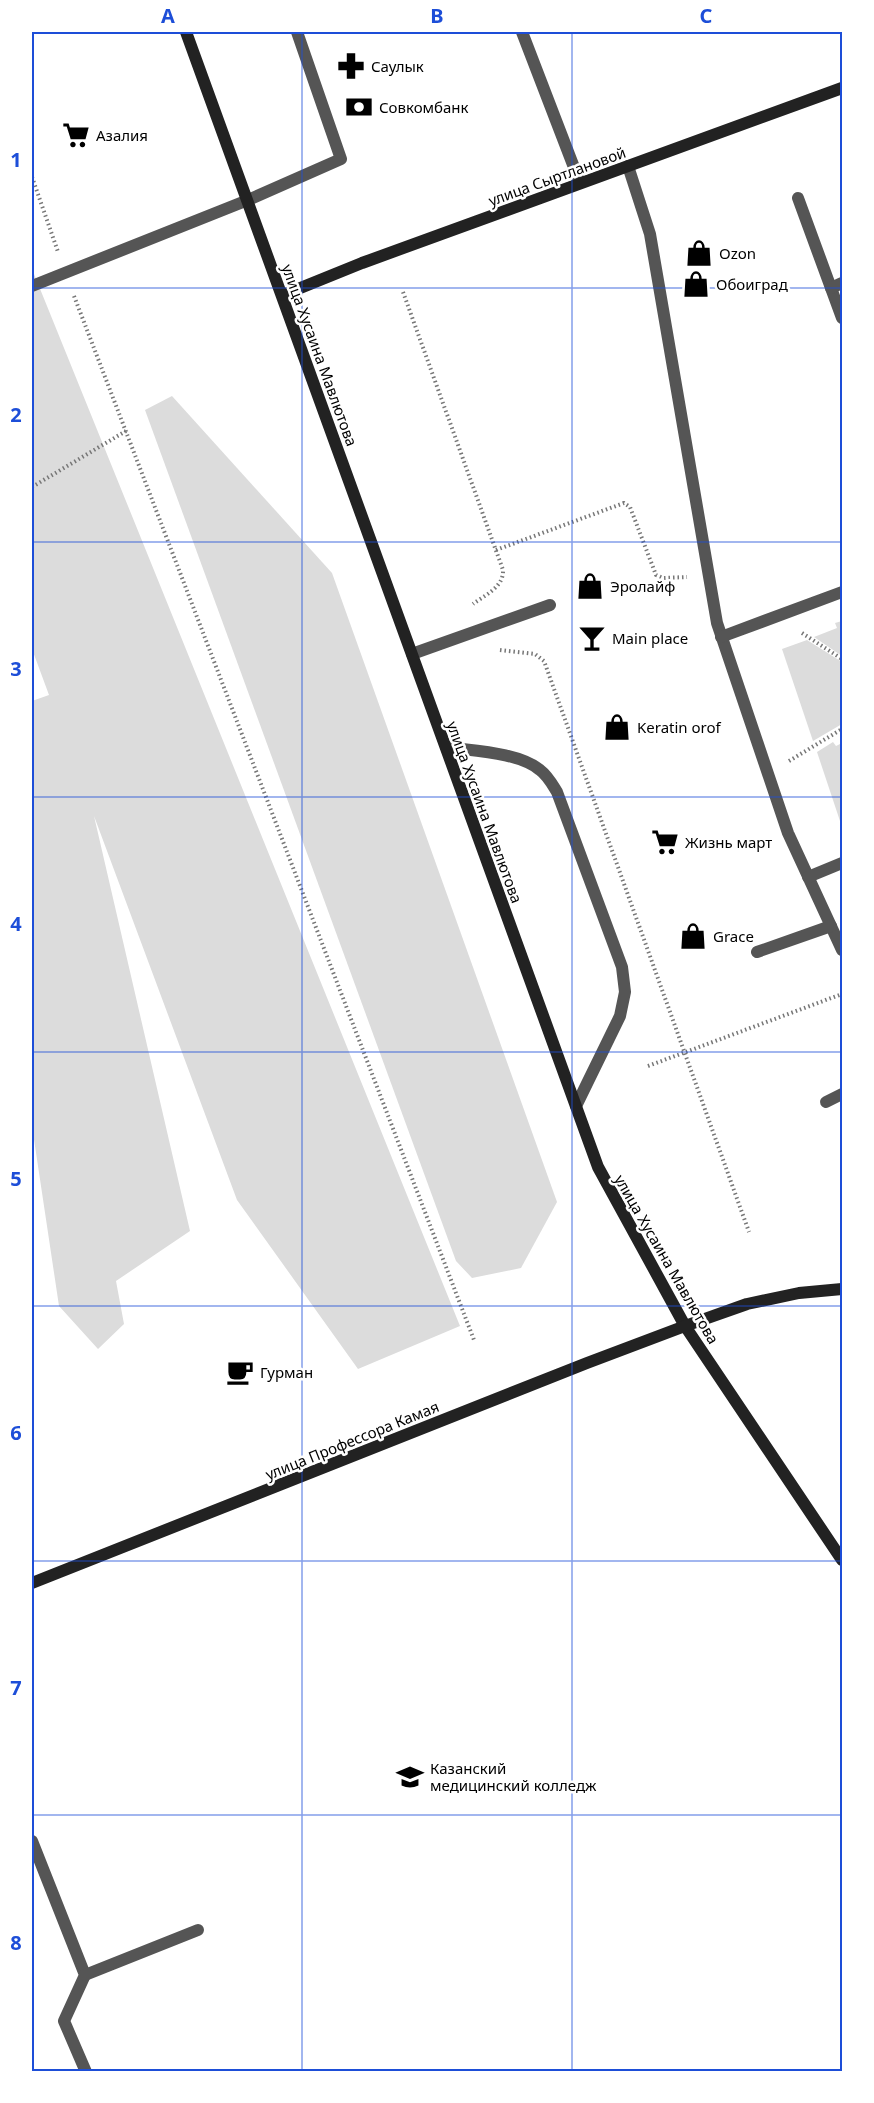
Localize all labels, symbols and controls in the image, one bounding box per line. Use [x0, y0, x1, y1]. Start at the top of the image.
text: A [161, 2, 175, 29]
text: B [430, 2, 444, 29]
text: C [700, 2, 713, 29]
pharmacy icon: Саулык [336, 51, 366, 81]
place label: Саулык [371, 56, 424, 76]
bank icon: Совкомбанк [344, 92, 374, 122]
place label: Совкомбанк [379, 97, 469, 117]
supermarket icon: Азалия [61, 120, 91, 150]
place label: Азалия [96, 125, 148, 145]
street label: улица Сыртлановой [486, 142, 628, 210]
text: 1 [10, 146, 22, 173]
shop icon: Ozon [684, 238, 714, 268]
place label: Ozon [719, 243, 756, 263]
street label: улица Хусаина Мавлютова [278, 261, 362, 449]
shop icon: Обоиград [681, 269, 711, 299]
place label: Обоиград [716, 274, 788, 294]
text: 2 [10, 401, 22, 428]
shop icon: Эролайф [575, 571, 605, 601]
place label: Эролайф [610, 576, 675, 596]
bar icon: Main place [577, 623, 607, 653]
place label: Main place [612, 628, 688, 648]
text: 3 [10, 655, 22, 682]
shop icon: Keratin orof [602, 712, 632, 742]
place label: Keratin orof [637, 717, 722, 737]
street label: улица Хусаина Мавлютова [443, 718, 527, 906]
supermarket icon: Жизнь март [650, 827, 680, 857]
place label: Жизнь март [685, 832, 772, 852]
text: 4 [10, 910, 22, 937]
shop icon: Grace [678, 921, 708, 951]
place label: Grace [713, 926, 754, 946]
text: 5 [10, 1165, 22, 1192]
street label: улица Хусаина Мавлютова [610, 1171, 724, 1347]
cafe icon: Гурман [225, 1357, 255, 1387]
place label: Гурман [260, 1362, 313, 1382]
street label: улица Профессора Камая [262, 1396, 442, 1484]
text: 6 [10, 1419, 22, 1446]
text: 7 [10, 1674, 22, 1701]
place label: Казанский медицинский колледж [430, 1758, 597, 1795]
school or university icon: Казанский медицинский колледж [395, 1762, 425, 1792]
text: 8 [10, 1929, 22, 1956]

